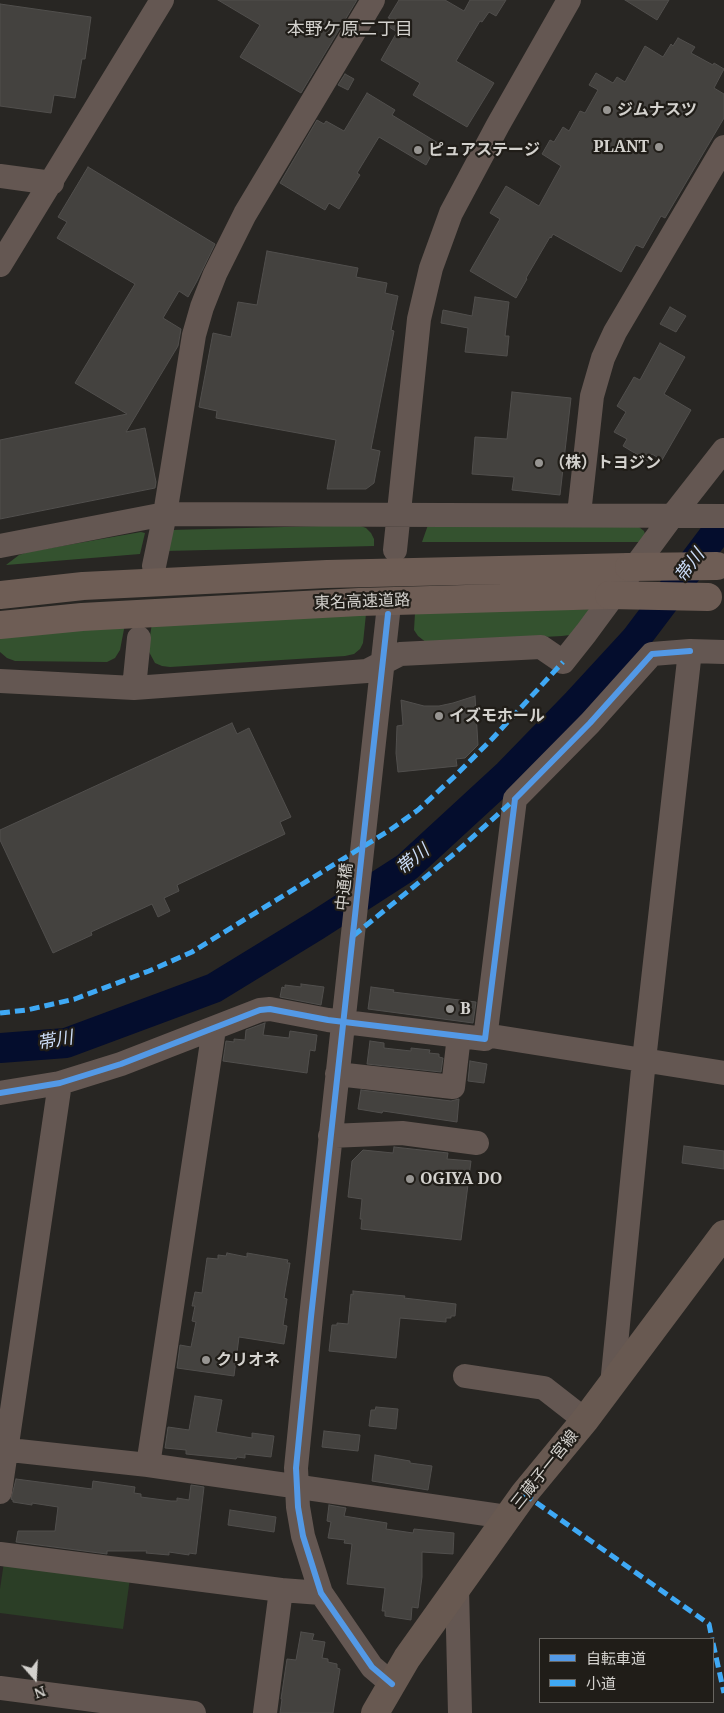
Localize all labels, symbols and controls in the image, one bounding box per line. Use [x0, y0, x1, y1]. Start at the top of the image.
district label: 本野ケ原二丁目 [287, 19, 413, 41]
place label: ジムナスツ [617, 100, 697, 120]
marker: ジムナスツ [601, 104, 613, 116]
place label: PLANT [593, 137, 649, 157]
place label: ピュアステージ [428, 140, 540, 160]
marker: PLANT [653, 141, 665, 153]
marker: ピュアステージ [412, 144, 424, 156]
place label: （株）トヨジン [549, 453, 661, 473]
marker: （株）トヨジン [533, 457, 545, 469]
water label: 帯川 [671, 545, 709, 587]
street label: 東名高速道路 [314, 591, 410, 613]
place label: イズモホール [449, 706, 545, 726]
marker: イズモホール [433, 710, 445, 722]
water label: 帯川 [392, 840, 434, 880]
street label: 中通橋 [333, 862, 357, 912]
place label: B [460, 999, 471, 1019]
marker: B [444, 1003, 456, 1015]
water label: 帯川 [35, 1027, 75, 1055]
place label: OGIYA DO [420, 1169, 502, 1189]
marker: OGIYA DO [404, 1173, 416, 1185]
place label: クリオネ [216, 1350, 280, 1370]
marker: クリオネ [200, 1354, 212, 1366]
street label: 三蔵子一宮線 [507, 1427, 583, 1513]
legend [539, 1638, 714, 1703]
text: 自転車道 [586, 1648, 646, 1668]
north arrow [10, 1653, 60, 1703]
text: 小道 [586, 1673, 616, 1693]
text: N [32, 1682, 48, 1703]

